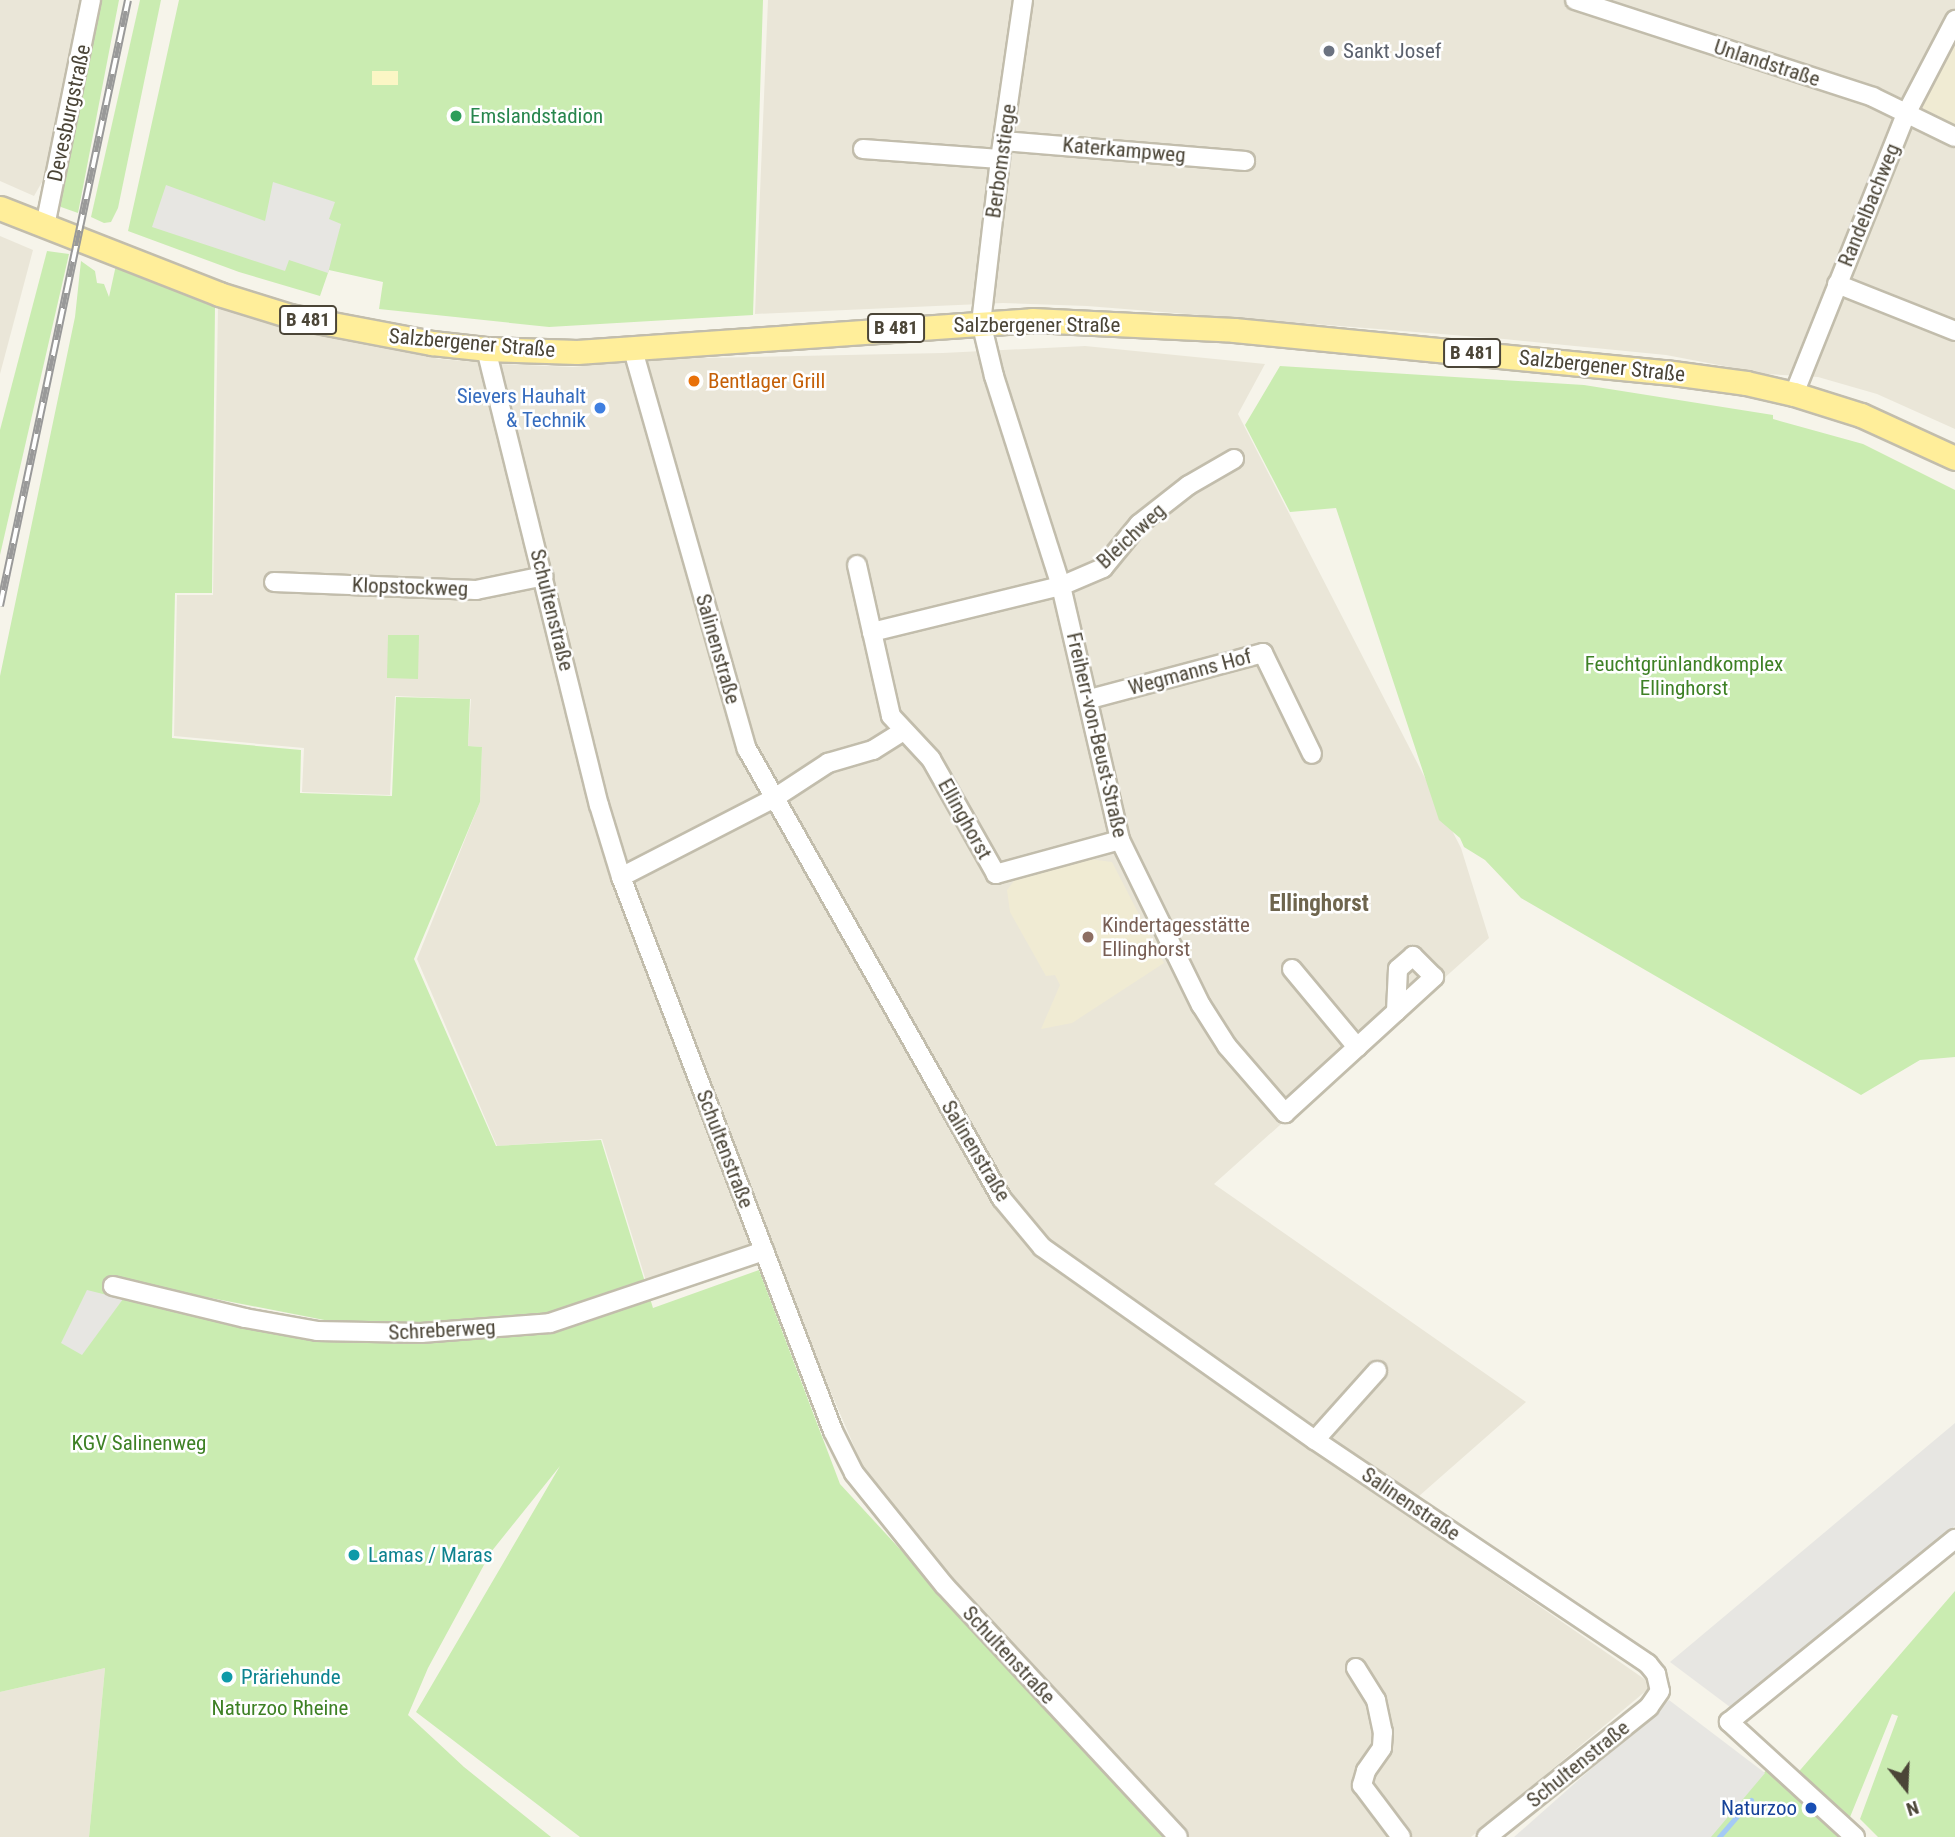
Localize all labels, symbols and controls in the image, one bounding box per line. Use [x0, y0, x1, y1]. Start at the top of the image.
street label: Unlandstraße [1711, 34, 1823, 92]
place label: Sankt Josef [1343, 38, 1441, 64]
street label: Devesburgstraße [42, 42, 96, 184]
marker: Sankt Josef [1321, 43, 1337, 59]
street label: Berbomstiege [981, 102, 1021, 220]
place label: Emslandstadion [470, 103, 603, 129]
marker: Emslandstadion [448, 108, 464, 124]
street label: Katerkampweg [1061, 132, 1187, 168]
street label: Randelbachweg [1833, 140, 1905, 270]
road number: B 481 [278, 304, 338, 336]
road number: B 481 [866, 312, 926, 344]
street label: Salzbergener Straße [954, 312, 1120, 338]
street label: Salzbergener Straße [388, 323, 556, 363]
road number: B 481 [1442, 338, 1502, 368]
street label: Salzbergener Straße [1518, 345, 1686, 387]
place label: Bentlager Grill [708, 368, 825, 394]
marker: Bentlager Grill [686, 373, 702, 389]
place label: Sievers Hauhalt & Technik [457, 383, 586, 433]
marker: Sievers Hauhalt & Technik [592, 400, 608, 416]
street label: Bleichweg [1091, 498, 1171, 574]
street label: Schultenstraße [525, 547, 579, 673]
street label: Klopstockweg [351, 572, 469, 602]
street label: Salinenstraße [690, 591, 746, 707]
street label: Freiherr-von-Beust-Straße [1061, 630, 1133, 840]
street label: Wegmanns Hof [1126, 643, 1254, 701]
park label: Feuchtgrünlandkomplex Ellinghorst [1585, 651, 1783, 701]
street label: Ellinghorst [933, 774, 997, 864]
district label: Ellinghorst [1269, 890, 1369, 918]
place label: Kindertagesstätte Ellinghorst [1102, 912, 1250, 962]
marker: Kindertagesstätte Ellinghorst [1080, 929, 1096, 945]
street label: Schultenstraße [691, 1086, 759, 1212]
street label: Salinenstraße [936, 1096, 1016, 1206]
street label: Schreberweg [388, 1315, 496, 1345]
park label: KGV Salinenweg [72, 1430, 206, 1456]
street label: Salinenstraße [1357, 1462, 1465, 1546]
place label: Lamas / Maras [368, 1542, 492, 1568]
marker: Lamas / Maras [346, 1547, 362, 1563]
street label: Schultenstraße [957, 1601, 1061, 1709]
place label: Präriehunde [241, 1664, 340, 1690]
marker: Präriehunde [219, 1669, 235, 1685]
park label: Naturzoo Rheine [212, 1695, 348, 1721]
street label: Schultenstraße [1522, 1715, 1634, 1813]
north arrow [1871, 1753, 1941, 1823]
place label: Naturzoo [1721, 1795, 1797, 1821]
text: N [1904, 1796, 1922, 1821]
marker: Naturzoo [1803, 1800, 1819, 1816]

